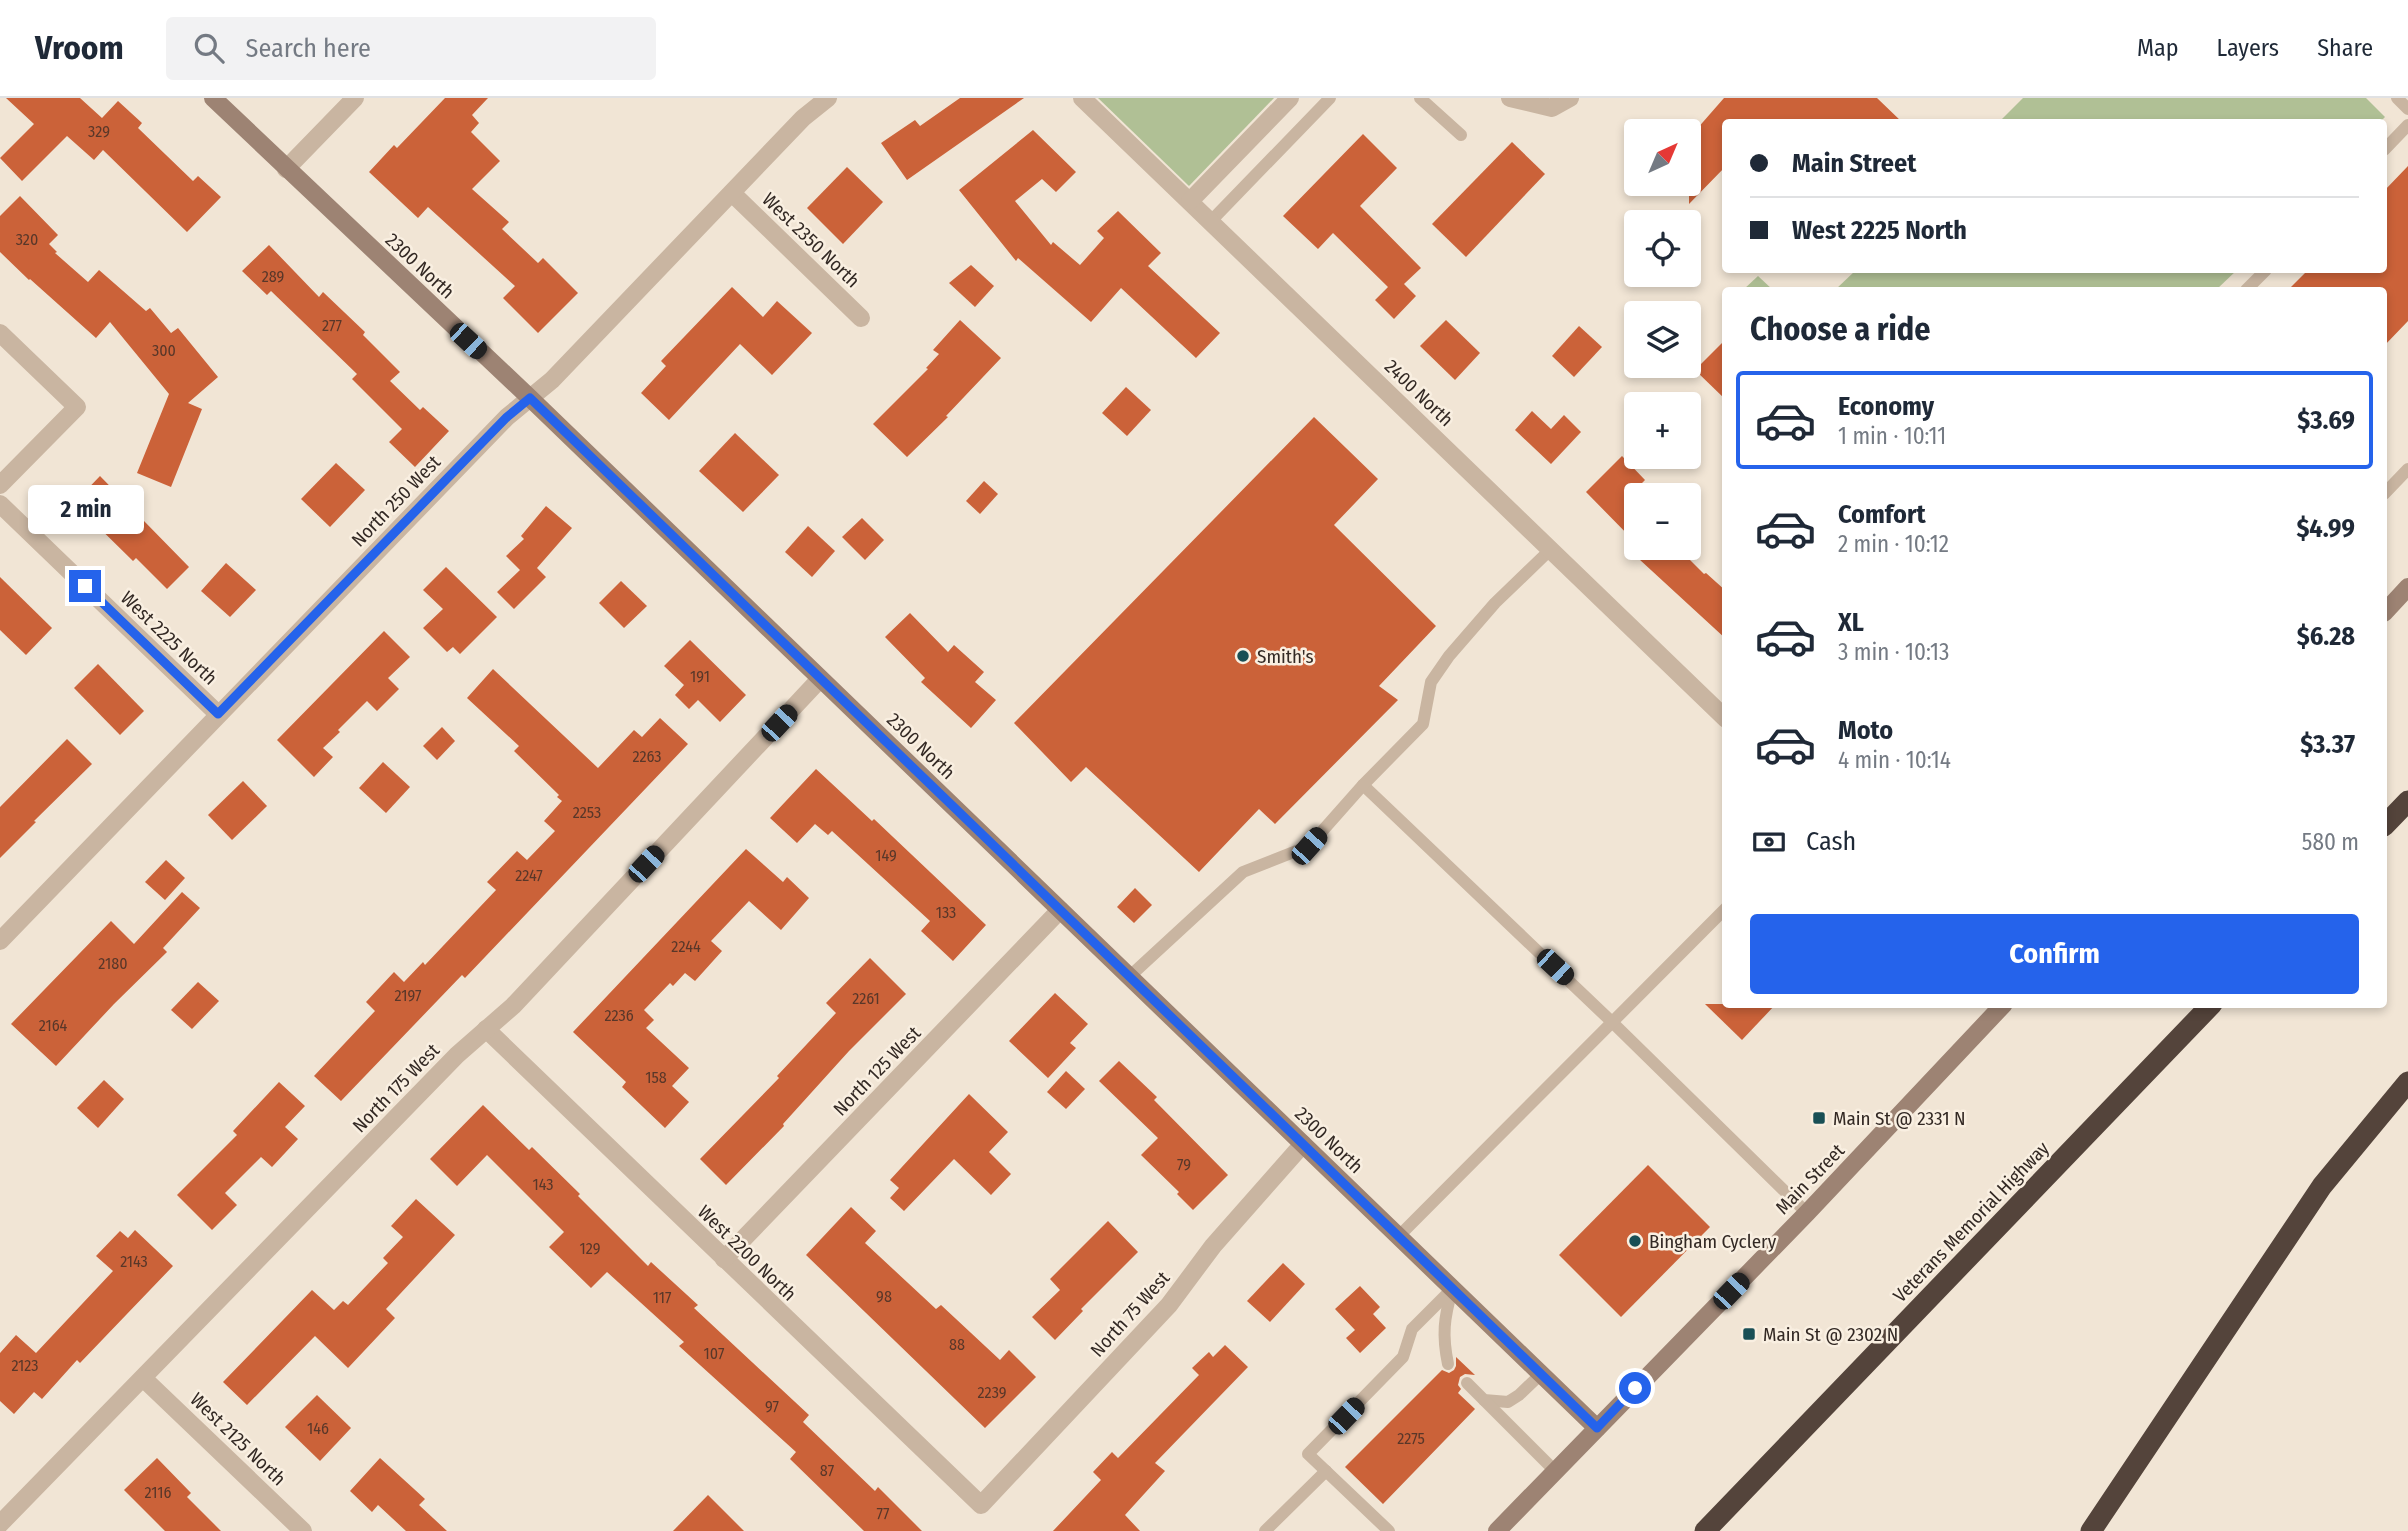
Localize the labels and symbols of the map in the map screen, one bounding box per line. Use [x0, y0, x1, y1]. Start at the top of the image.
north arrow [1624, 119, 1701, 196]
house number: 329 [88, 122, 110, 141]
street label: West 2350 North [757, 188, 865, 292]
street label: 2300 North [381, 228, 459, 304]
house number: 320 [16, 230, 38, 249]
house number: 289 [262, 267, 285, 286]
house number: 277 [322, 316, 342, 335]
car [446, 319, 491, 363]
house number: 300 [152, 341, 176, 360]
street label: 2400 North [1380, 355, 1458, 431]
street label: North 250 West [347, 450, 446, 551]
callout: 2 min [27, 484, 143, 533]
route end [69, 570, 101, 602]
street label: West 2225 North [116, 586, 222, 690]
place label: Smith's [1257, 645, 1314, 668]
marker: Smith's [1235, 648, 1251, 664]
house number: 191 [690, 667, 710, 686]
car [757, 700, 802, 746]
street label: 2300 North [882, 708, 960, 784]
house number: 2263 [632, 747, 662, 766]
house number: 2253 [573, 803, 601, 822]
car [1288, 823, 1331, 869]
car [624, 841, 669, 887]
house number: 149 [875, 846, 897, 865]
house number: 2247 [515, 866, 543, 885]
house number: 133 [936, 903, 956, 922]
house number: 2244 [671, 937, 701, 956]
car [1533, 945, 1578, 989]
house number: 2180 [98, 954, 128, 973]
house number: 2197 [395, 986, 422, 1005]
house number: 2261 [852, 989, 880, 1008]
house number: 2236 [604, 1006, 634, 1025]
house number: 2164 [39, 1016, 68, 1035]
street label: North 125 West [829, 1021, 926, 1121]
street label: North 175 West [348, 1038, 445, 1137]
house number: 158 [645, 1068, 667, 1087]
street label: 2300 North [1290, 1102, 1368, 1178]
place label: Main St @ 2331 N [1833, 1107, 1966, 1130]
marker: Main St @ 2331 N [1811, 1110, 1827, 1126]
street label: Veterans Memorial Highway [1888, 1137, 2054, 1307]
street label: Main Street [1771, 1139, 1850, 1219]
house number: 79 [1177, 1155, 1191, 1174]
house number: 143 [533, 1175, 553, 1194]
street label: West 2200 North [693, 1200, 801, 1306]
place label: Bingham Cyclery [1649, 1230, 1777, 1253]
marker: Bingham Cyclery [1627, 1233, 1643, 1249]
house number: 129 [580, 1239, 601, 1258]
house number: 2143 [120, 1252, 148, 1271]
street label: North 75 West [1086, 1266, 1175, 1362]
car [1709, 1269, 1754, 1313]
house number: 98 [876, 1287, 892, 1306]
house number: 117 [653, 1288, 672, 1307]
place label: Main St @ 2302 N [1763, 1323, 1898, 1346]
marker: Main St @ 2302 N [1741, 1326, 1757, 1342]
house number: 88 [949, 1335, 965, 1354]
house number: 107 [704, 1344, 725, 1363]
house number: 2123 [11, 1356, 39, 1375]
route start [1619, 1372, 1651, 1404]
house number: 2239 [978, 1383, 1007, 1402]
street label: West 2125 North [186, 1388, 290, 1490]
car [1324, 1394, 1369, 1438]
house number: 97 [765, 1397, 780, 1416]
house number: 146 [307, 1419, 329, 1438]
house number: 2275 [1397, 1429, 1425, 1448]
house number: 87 [820, 1461, 835, 1480]
house number: 2116 [145, 1483, 172, 1502]
house number: 77 [876, 1504, 890, 1523]

